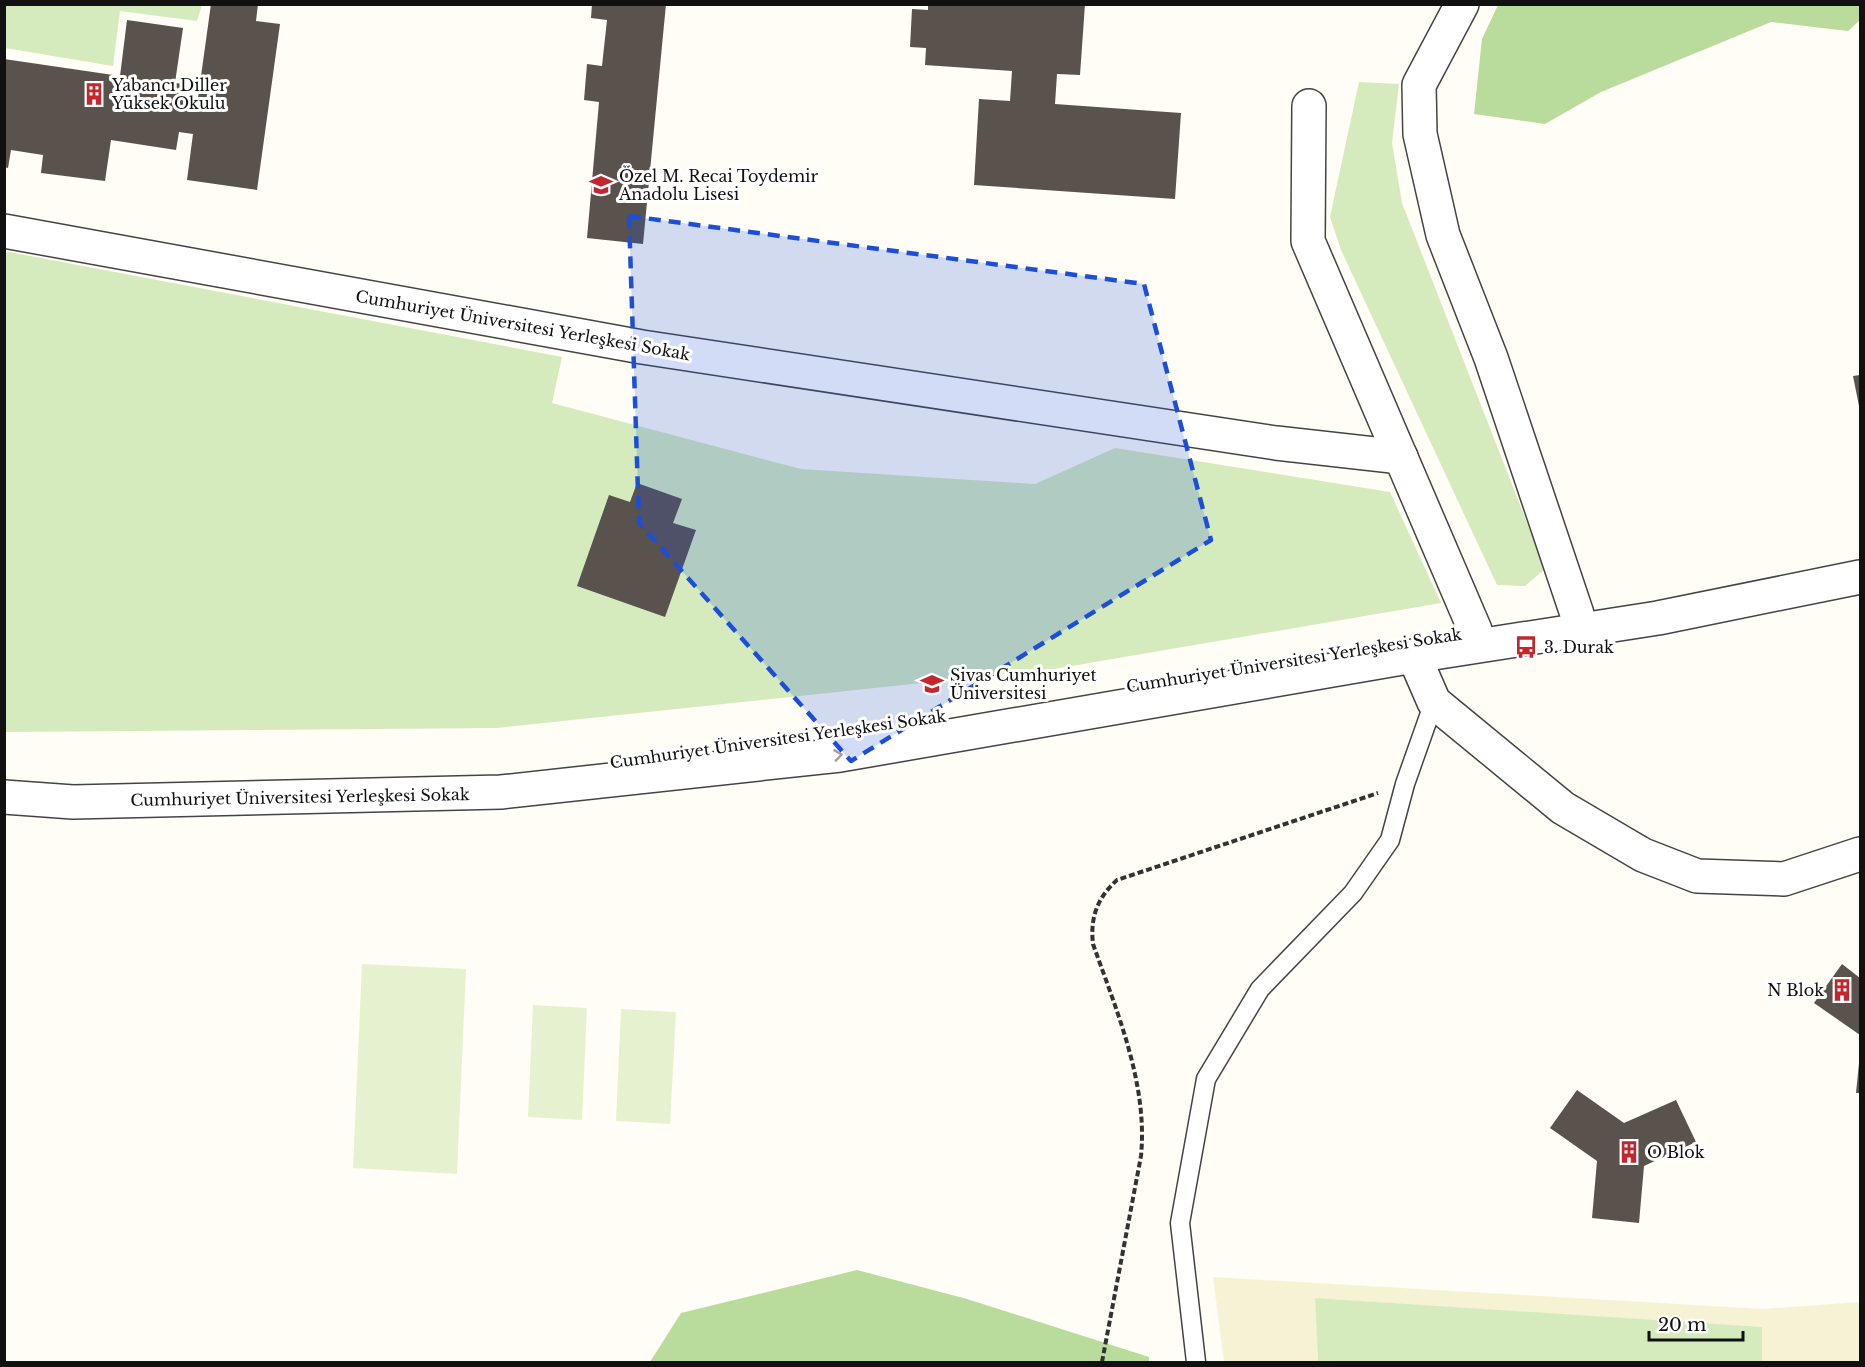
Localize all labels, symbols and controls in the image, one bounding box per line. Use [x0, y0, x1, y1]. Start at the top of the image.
place label: Yabancı Diller Yüksek Okulu [111, 75, 227, 113]
building icon: Yabancı Diller Yüksek Okulu [81, 81, 107, 107]
place label: Özel M. Recai Toydemir Anadolu Lisesi [618, 166, 819, 204]
school or university icon: Özel M. Recai Toydemir Anadolu Lisesi [588, 172, 614, 198]
street label: Cumhuriyet Üniversitesi Yerleşkesi Sokak [354, 286, 692, 364]
street label: Cumhuriyet Üniversitesi Yerleşkesi Sokak [1125, 624, 1463, 696]
bus stop icon: 3. Durak [1513, 634, 1539, 660]
place label: 3. Durak [1544, 637, 1614, 657]
place label: Sivas Cumhuriyet Üniversitesi [950, 665, 1097, 703]
school or university icon: Sivas Cumhuriyet Üniversitesi [919, 671, 945, 697]
street label: Cumhuriyet Üniversitesi Yerleşkesi Sokak [609, 705, 948, 773]
one-way arrow [833, 750, 842, 762]
street label: Cumhuriyet Üniversitesi Yerleşkesi Sokak [130, 784, 470, 810]
building icon: N Blok [1829, 977, 1855, 1003]
place label: N Blok [1767, 980, 1824, 1000]
building icon: O Blok [1616, 1139, 1642, 1165]
place label: O Blok [1647, 1142, 1705, 1162]
scale bar [1649, 1304, 1744, 1342]
text: 20 m [1658, 1314, 1706, 1336]

